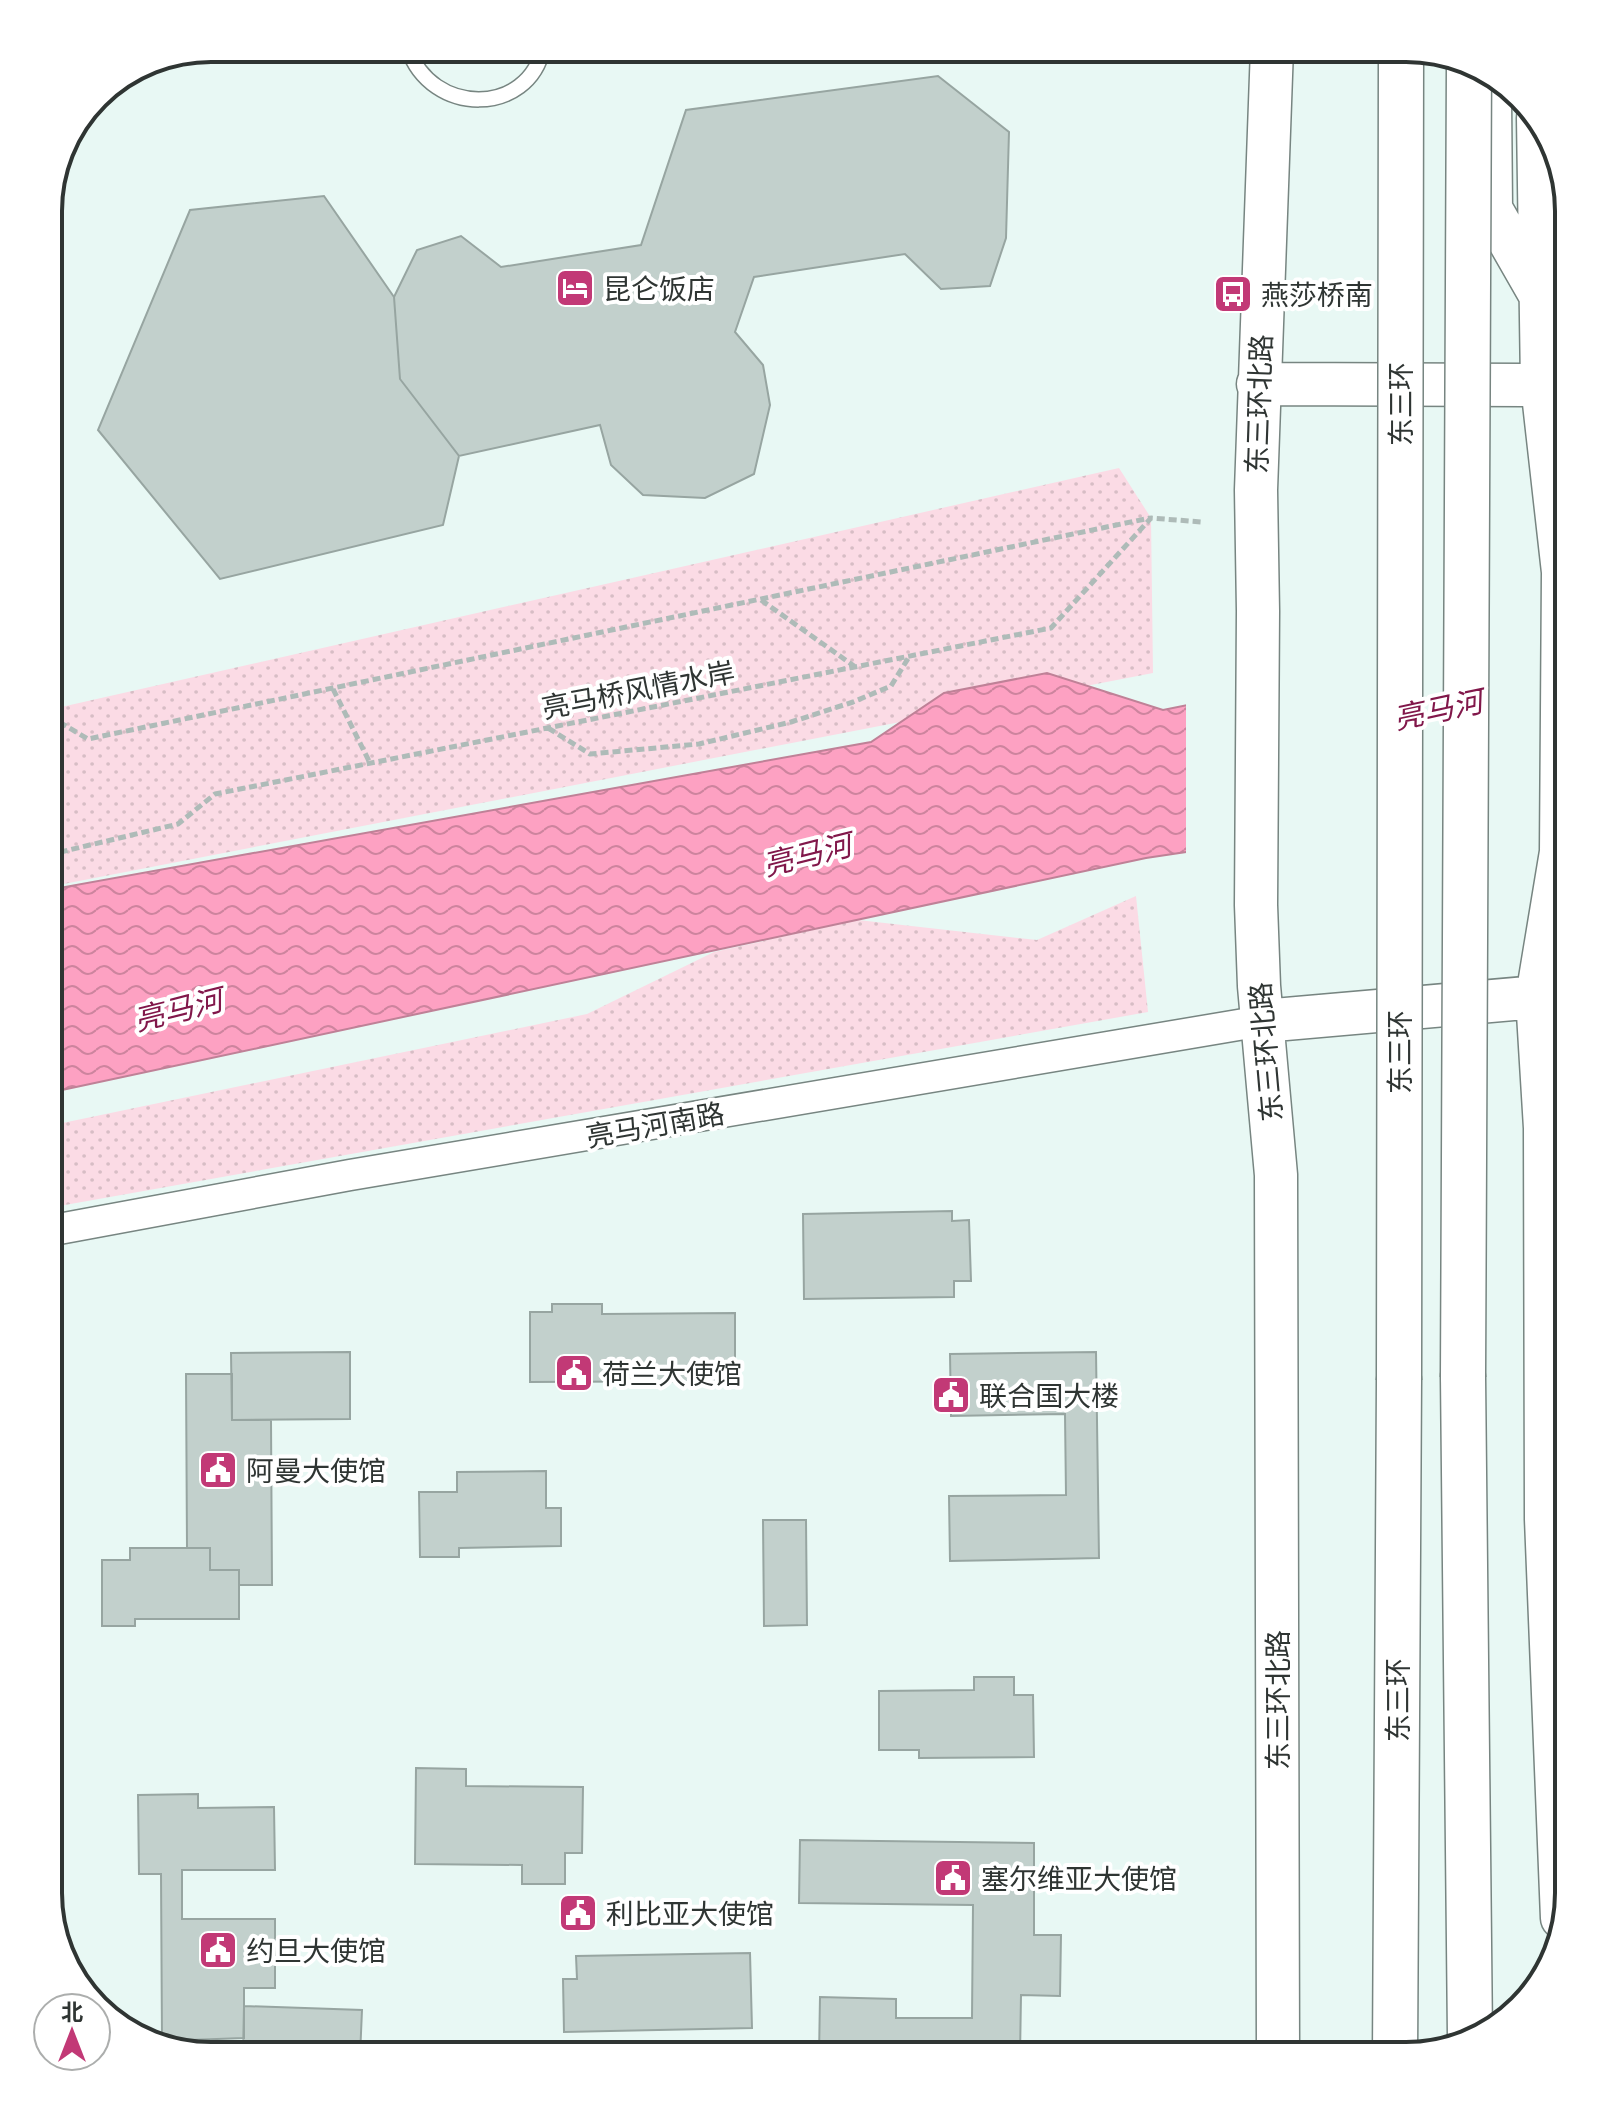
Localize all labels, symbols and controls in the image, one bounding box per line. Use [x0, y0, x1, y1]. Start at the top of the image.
hotel icon: 昆仑饭店 [554, 267, 596, 309]
place label: 昆仑饭店 [603, 269, 715, 307]
bus stop icon: 燕莎桥南 [1212, 273, 1254, 315]
place label: 燕莎桥南 [1261, 275, 1373, 313]
street label: 东三环北路 [1237, 333, 1279, 475]
street label: 东三环 [1381, 362, 1419, 446]
street label: 亮马桥风情水岸 [538, 652, 738, 726]
water label: 亮马河 [1390, 679, 1491, 738]
water label: 亮马河 [758, 822, 860, 885]
water label: 亮马河 [129, 977, 231, 1040]
street label: 东三环北路 [1240, 981, 1290, 1123]
street label: 东三环 [1380, 1010, 1418, 1094]
street label: 亮马河南路 [583, 1093, 727, 1155]
public building icon: 荷兰大使馆 [553, 1352, 595, 1394]
place label: 荷兰大使馆 [602, 1354, 742, 1392]
public building icon: 联合国大楼 [930, 1374, 972, 1416]
place label: 联合国大楼 [979, 1376, 1119, 1414]
public building icon: 阿曼大使馆 [197, 1449, 239, 1491]
place label: 阿曼大使馆 [246, 1451, 386, 1489]
street label: 东三环北路 [1258, 1630, 1296, 1770]
street label: 东三环 [1378, 1658, 1416, 1742]
public building icon: 塞尔维亚大使馆 [932, 1857, 974, 1899]
place label: 塞尔维亚大使馆 [981, 1859, 1177, 1897]
public building icon: 利比亚大使馆 [557, 1892, 599, 1934]
place label: 利比亚大使馆 [606, 1894, 774, 1932]
public building icon: 约旦大使馆 [197, 1929, 239, 1971]
place label: 约旦大使馆 [246, 1931, 386, 1969]
north arrow [32, 1992, 112, 2072]
text: 北 [61, 1996, 83, 2026]

